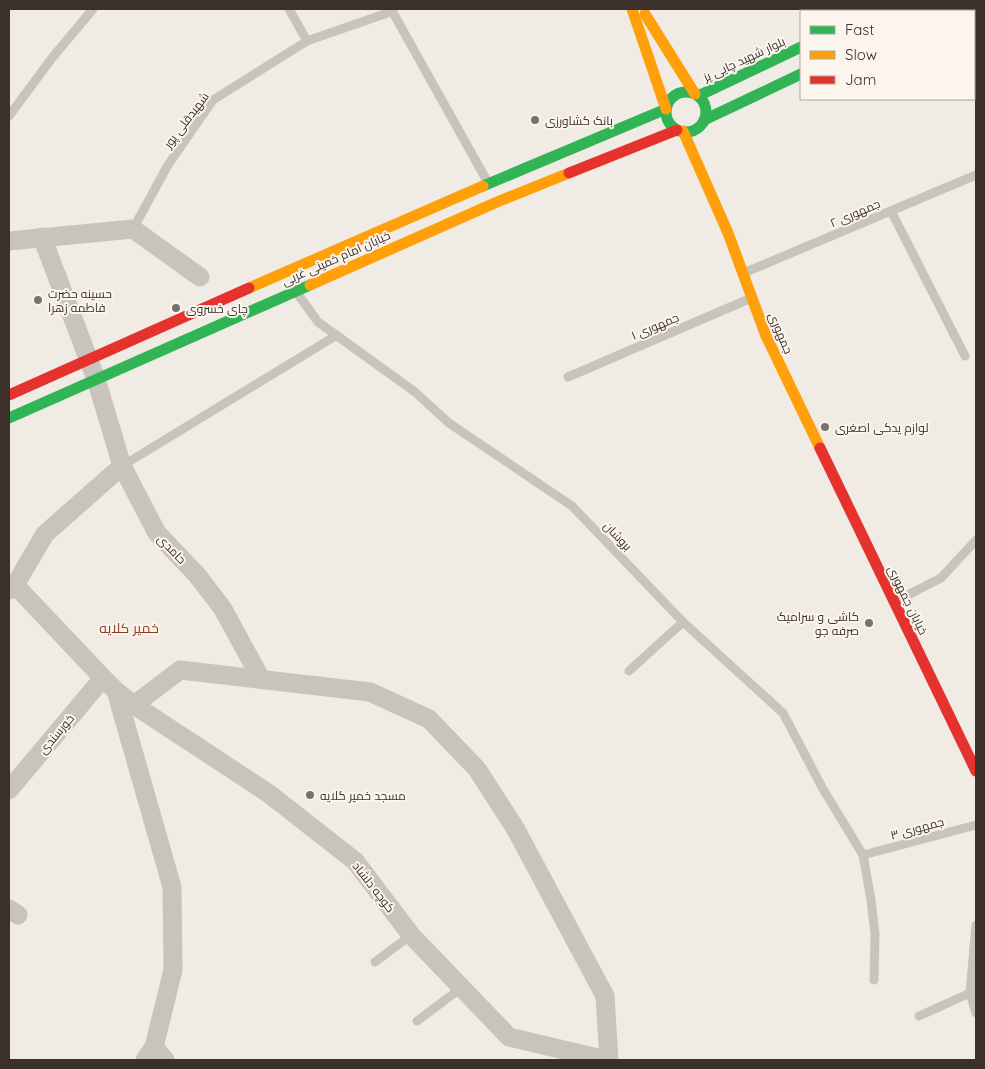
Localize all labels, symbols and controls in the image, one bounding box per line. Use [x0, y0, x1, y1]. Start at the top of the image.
legend [800, 10, 975, 100]
text: Fast [845, 20, 874, 39]
street label: بلوار شهید چایی پز [700, 33, 788, 87]
text: Slow [845, 45, 877, 64]
text: Jam [845, 70, 876, 89]
street label: شهیدقلی پور [160, 89, 213, 153]
place label: بانک کشاورزی [545, 113, 613, 128]
marker: بانک کشاورزی [529, 114, 541, 126]
street label: جمهوری ۲ [828, 196, 882, 230]
street label: خیابان امام خمینی غربی [279, 227, 393, 290]
place label: حسینه حضرت فاطمه زهرا [48, 286, 112, 315]
marker: حسینه حضرت فاطمه زهرا [32, 294, 44, 306]
place label: چای خسروی [186, 301, 248, 318]
marker: چای خسروی [170, 302, 182, 314]
street label: جمهوری ۱ [629, 309, 681, 343]
street label: جمهوری [766, 310, 796, 356]
place label: لوازم یدکی اصغری [835, 420, 928, 436]
marker: لوازم یدکی اصغری [819, 421, 831, 433]
street label: بروشان [601, 518, 635, 554]
street label: حامدی [154, 531, 190, 567]
street label: خیابان جمهوری [885, 563, 931, 637]
place label: کاشی و سرامیک صرفه جو [777, 609, 859, 638]
marker: کاشی و سرامیک صرفه جو [863, 617, 875, 629]
district label: خمیر کلایه [99, 619, 159, 637]
street label: خورسندی [35, 711, 77, 757]
place label: مسجد خمیر کلایه [320, 788, 406, 803]
marker: مسجد خمیر کلایه [304, 789, 316, 801]
street label: جمهوری ۳ [889, 814, 945, 842]
street label: کوچه دلشاد [348, 859, 398, 917]

